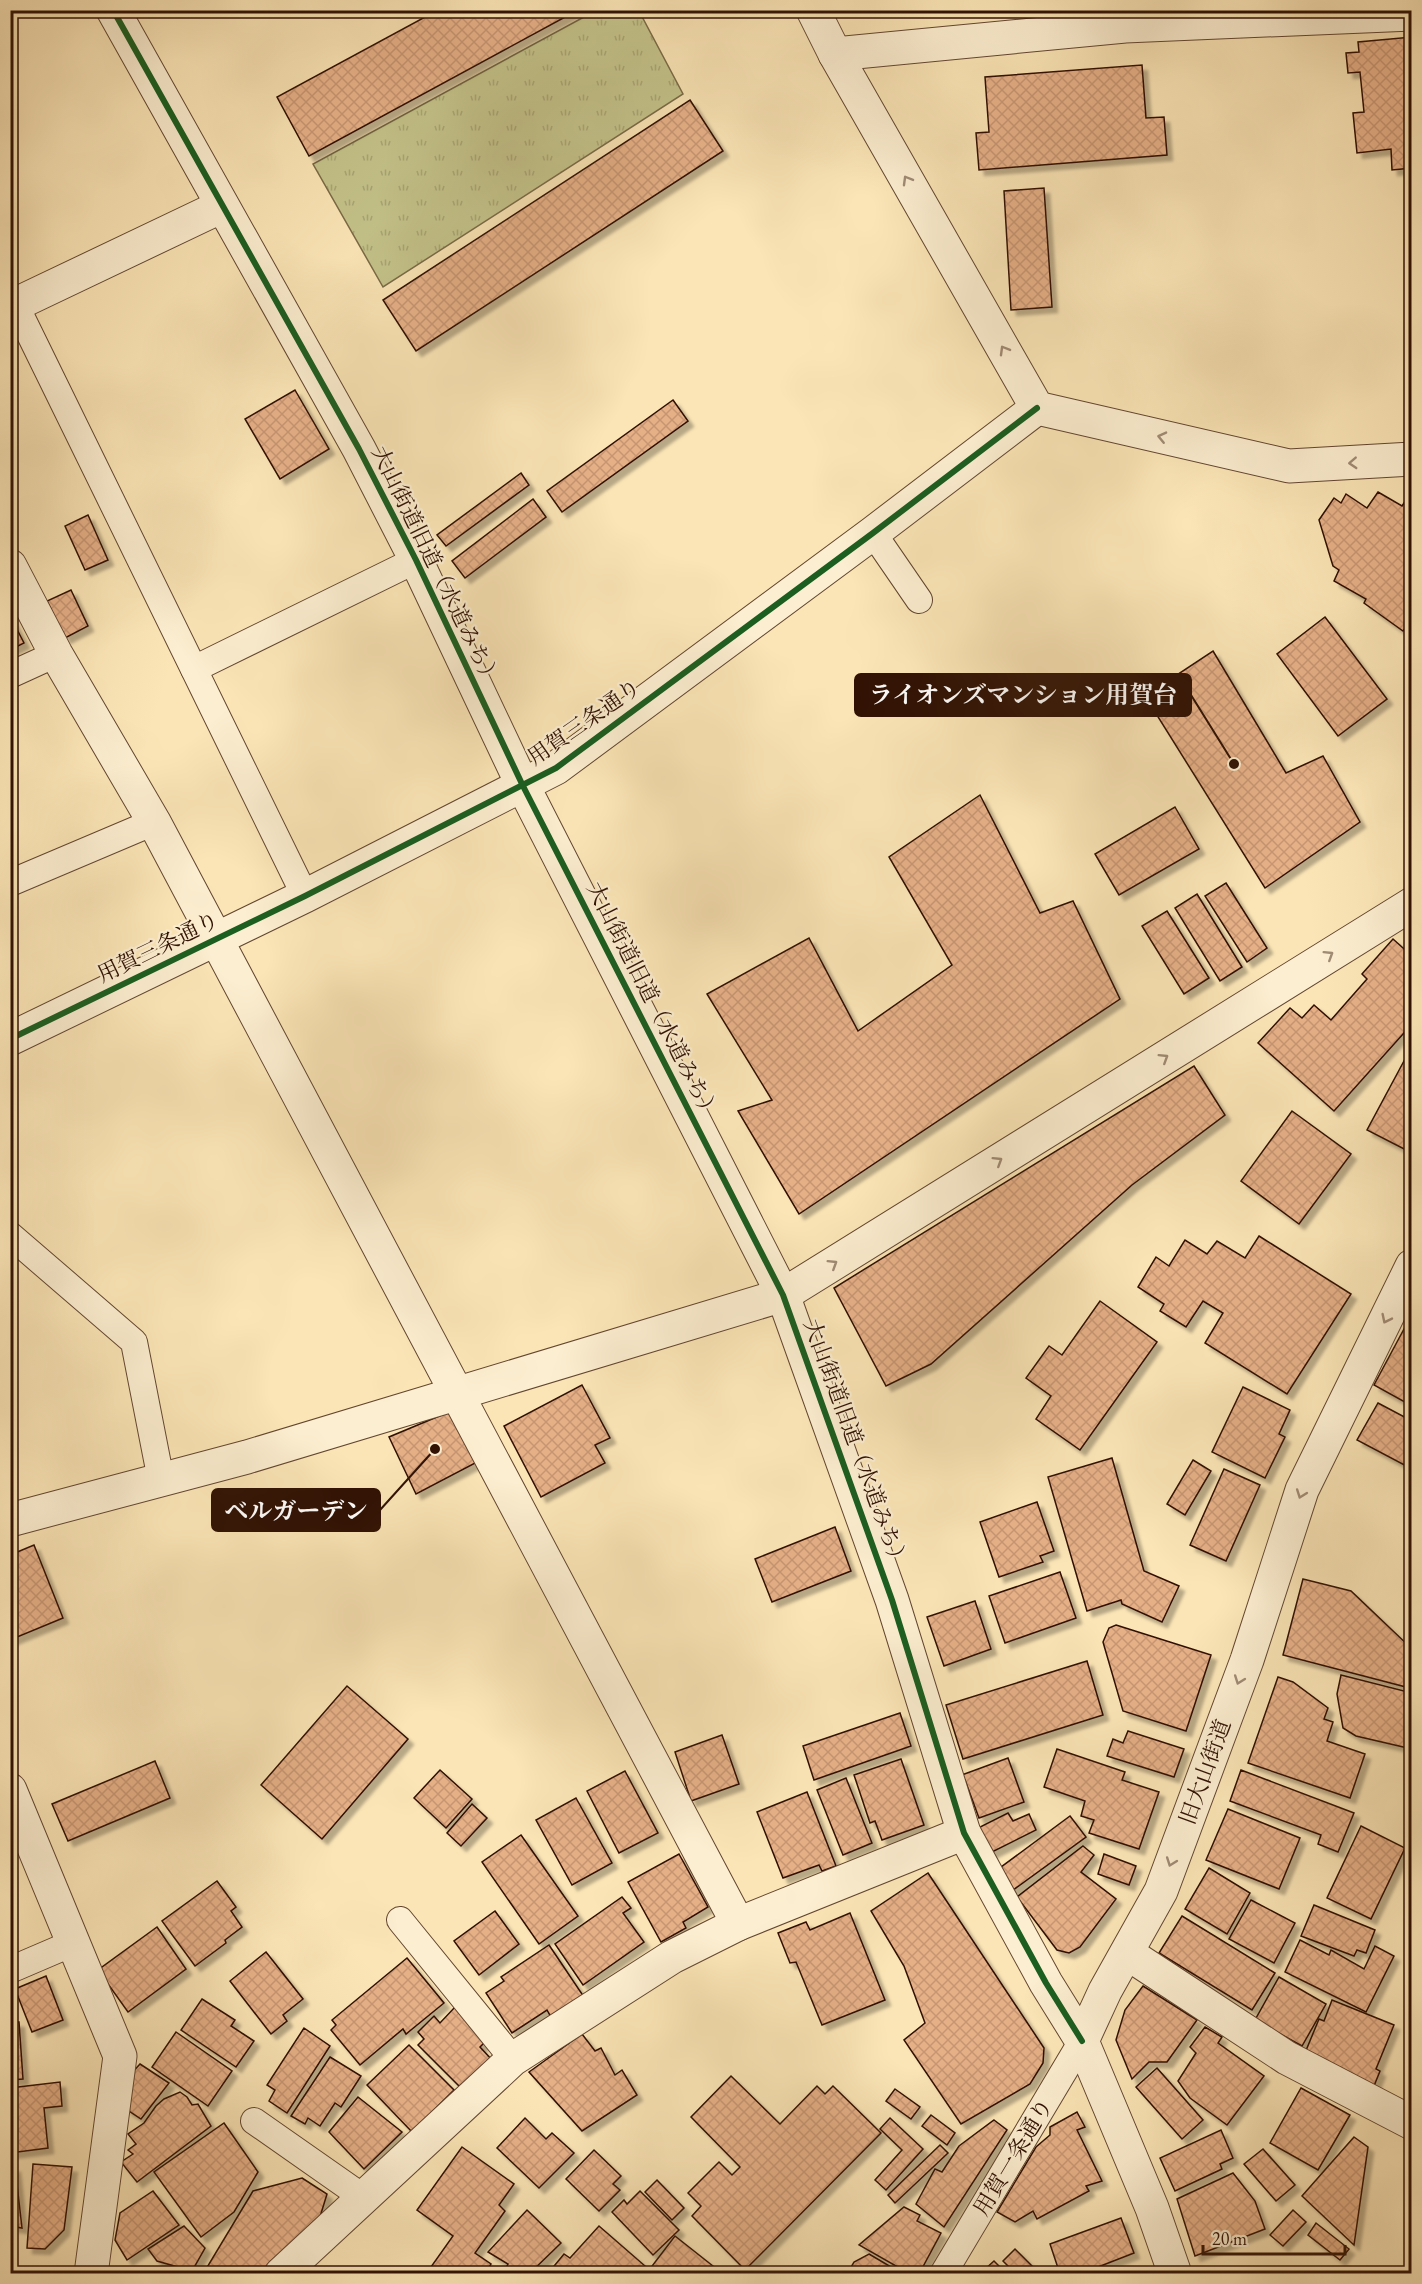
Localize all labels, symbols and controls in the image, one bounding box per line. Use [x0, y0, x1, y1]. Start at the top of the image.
one-way arrow [903, 176, 914, 186]
one-way arrow [999, 346, 1011, 356]
one-way arrow [1157, 431, 1167, 444]
street label: 大山街道旧道（水道みち） [365, 441, 507, 691]
one-way arrow [1349, 456, 1358, 469]
street label: 用賀三条通り [522, 672, 646, 772]
callout: ライオンズマンション用賀台 [855, 674, 1191, 716]
text: ライオンズマンション用賀台 [869, 679, 1177, 710]
street label: 大山街道旧道（水道みち） [580, 877, 726, 1125]
street label: 用賀三条通り [92, 905, 224, 989]
one-way arrow [1323, 951, 1334, 962]
one-way arrow [1158, 1053, 1168, 1065]
one-way arrow [992, 1156, 1002, 1168]
one-way arrow [826, 1260, 837, 1271]
one-way arrow [1381, 1313, 1393, 1324]
street label: 大山街道旧道（水道みち） [797, 1315, 915, 1573]
callout: ベルガーデン [212, 1489, 380, 1531]
one-way arrow [1295, 1489, 1308, 1499]
text: ベルガーデン [224, 1495, 368, 1526]
one-way arrow [1234, 1674, 1247, 1684]
street label: 旧大山街道 [1173, 1715, 1237, 1829]
one-way arrow [1166, 1856, 1179, 1867]
street label: 用賀一条通り [967, 2093, 1059, 2221]
scale bar [1203, 2218, 1346, 2256]
text: 20 m [1212, 2227, 1247, 2250]

